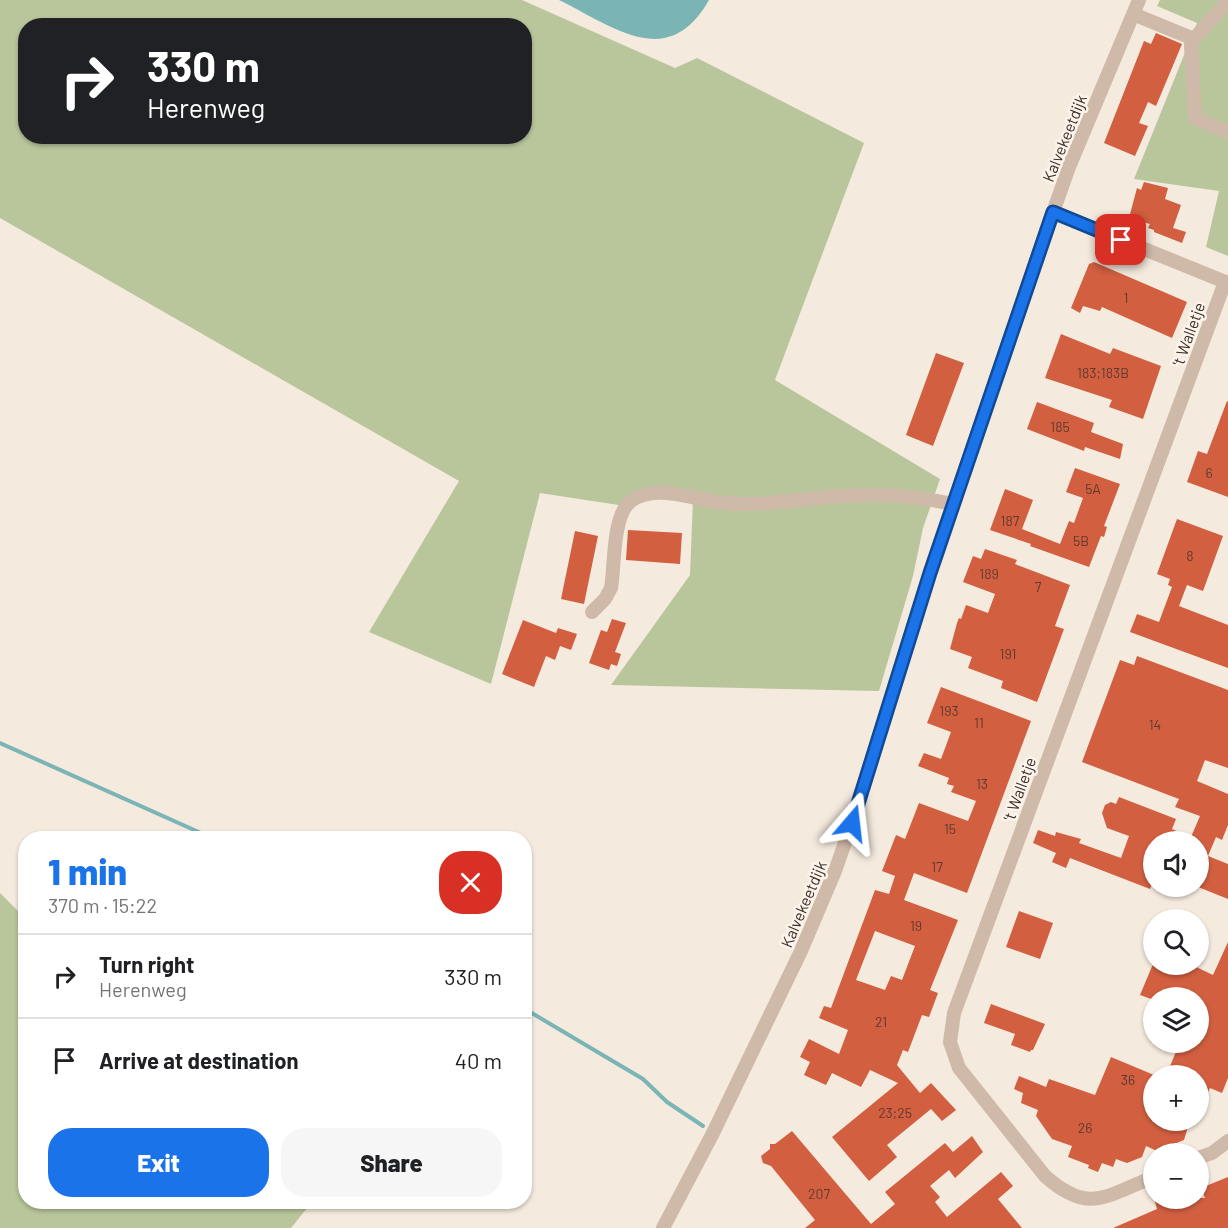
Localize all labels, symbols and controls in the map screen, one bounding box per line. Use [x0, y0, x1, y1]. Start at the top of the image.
text: 330 m [147, 40, 260, 90]
icon: right [48, 42, 126, 120]
text: Herenweg [147, 91, 265, 123]
street label: Kalvekeetdijk [1038, 92, 1090, 184]
pin [1095, 214, 1146, 265]
icon: arrive [1104, 223, 1137, 256]
house number: 1 [1124, 289, 1128, 306]
street label: 't Walletje [1168, 299, 1208, 369]
house number: 183;183B [1077, 364, 1129, 381]
house number: 185 [1050, 418, 1070, 435]
house number: 6 [1205, 464, 1213, 481]
house number: 5A [1085, 480, 1101, 497]
house number: 187 [1001, 512, 1020, 529]
house number: 5B [1073, 532, 1089, 549]
house number: 8 [1186, 547, 1194, 564]
house number: 189 [979, 565, 999, 582]
house number: 7 [1035, 578, 1042, 595]
house number: 191 [1000, 645, 1016, 662]
house number: 193 [939, 702, 959, 719]
house number: 11 [974, 714, 984, 731]
house number: 14 [1149, 716, 1161, 733]
street label: 't Walletje [999, 754, 1039, 824]
house number: 13 [976, 775, 988, 792]
position arrow [820, 791, 884, 855]
house number: 15 [944, 820, 956, 837]
map controls [1143, 831, 1209, 1209]
button: sound [1143, 831, 1209, 897]
text: 1 min [48, 849, 127, 892]
button: close [439, 851, 502, 914]
street label: Kalvekeetdijk [776, 858, 830, 950]
house number: 17 [931, 858, 943, 875]
text: 370 m · 15:22 [48, 893, 157, 917]
button: search [1143, 909, 1209, 975]
house number: 19 [910, 917, 922, 934]
text: Turn right [99, 951, 194, 977]
icon: right [48, 960, 81, 993]
text: 330 m [444, 963, 502, 989]
text: Herenweg [99, 977, 187, 1001]
button: layers [1143, 987, 1209, 1053]
house number: 21 [875, 1013, 887, 1030]
icon: arrive [48, 1044, 81, 1077]
text: Arrive at destination [99, 1047, 298, 1073]
text: 40 m [455, 1047, 502, 1073]
button: + [1143, 1065, 1209, 1131]
house number: 36 [1121, 1071, 1135, 1088]
house number: 23;25 [878, 1104, 912, 1121]
house number: 26 [1078, 1119, 1092, 1136]
button: Exit [48, 1128, 269, 1197]
button: Share [281, 1128, 502, 1197]
button: − [1143, 1143, 1209, 1209]
house number: 207 [808, 1185, 830, 1202]

